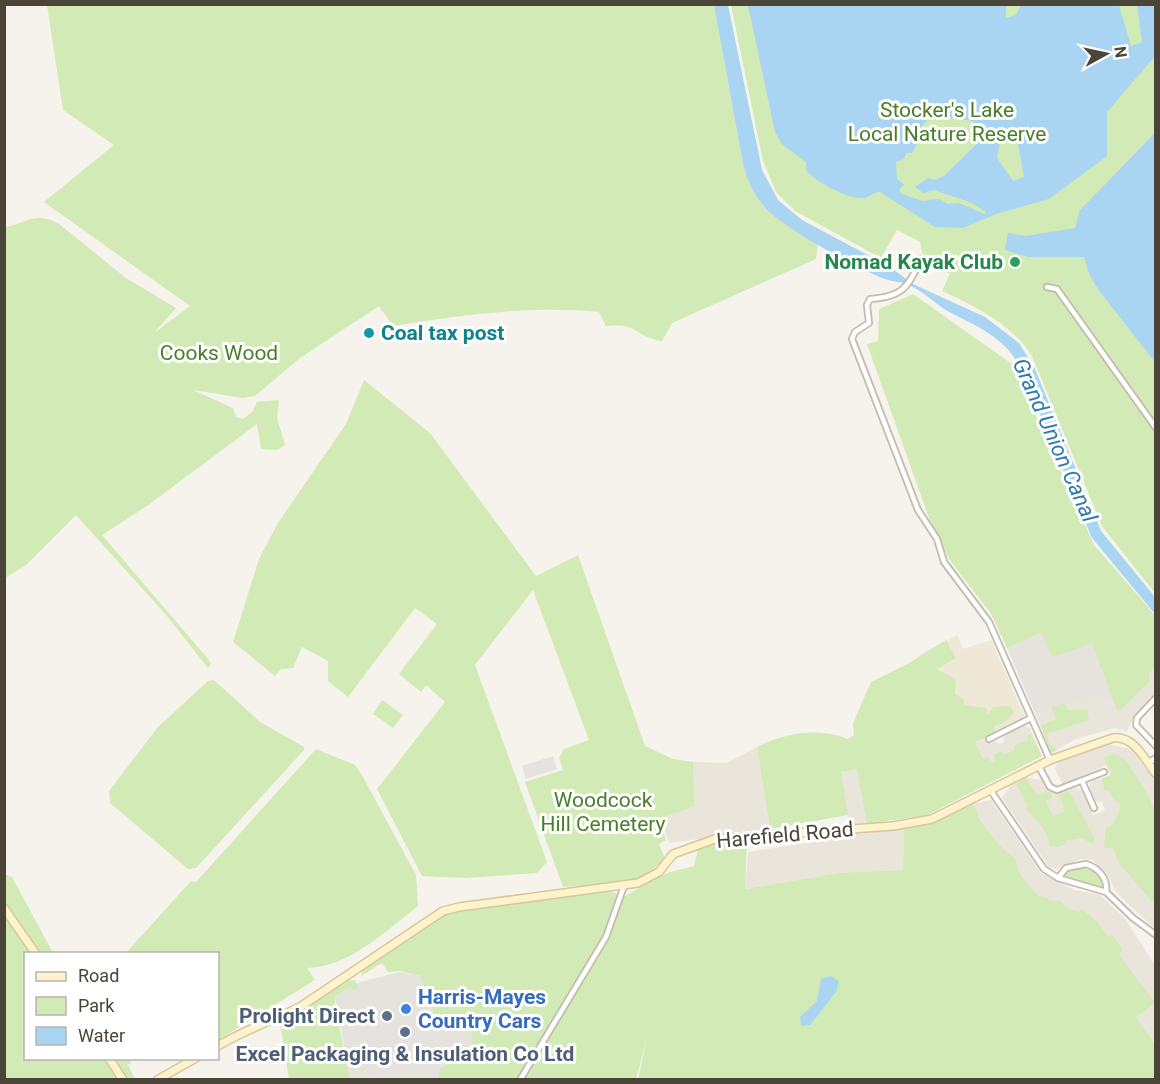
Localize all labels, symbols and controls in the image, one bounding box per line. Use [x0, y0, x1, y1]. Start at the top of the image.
north arrow [1076, 24, 1136, 84]
text: N [1110, 45, 1131, 59]
park label: Stocker's Lake Local Nature Reserve [848, 98, 1046, 146]
place label: Nomad Kayak Club [824, 250, 1003, 274]
marker: Nomad Kayak Club [1008, 255, 1022, 269]
place label: Coal tax post [381, 321, 504, 345]
marker: Coal tax post [362, 326, 376, 340]
park label: Cooks Wood [160, 341, 278, 365]
water label: Grand Union Canal [1008, 354, 1103, 526]
park label: Woodcock Hill Cemetery [540, 788, 666, 836]
street label: Harefield Road [715, 817, 855, 853]
legend [24, 952, 219, 1060]
text: Road [78, 965, 119, 986]
place label: Harris-Mayes Country Cars [418, 985, 546, 1033]
text: Park [78, 995, 115, 1016]
marker: Harris-Mayes Country Cars [399, 1002, 413, 1016]
place label: Prolight Direct [239, 1004, 375, 1028]
marker: Prolight Direct [380, 1009, 394, 1023]
text: Water [78, 1025, 125, 1046]
marker: Excel Packaging & Insulation Co Ltd [398, 1025, 412, 1039]
place label: Excel Packaging & Insulation Co Ltd [236, 1042, 574, 1066]

